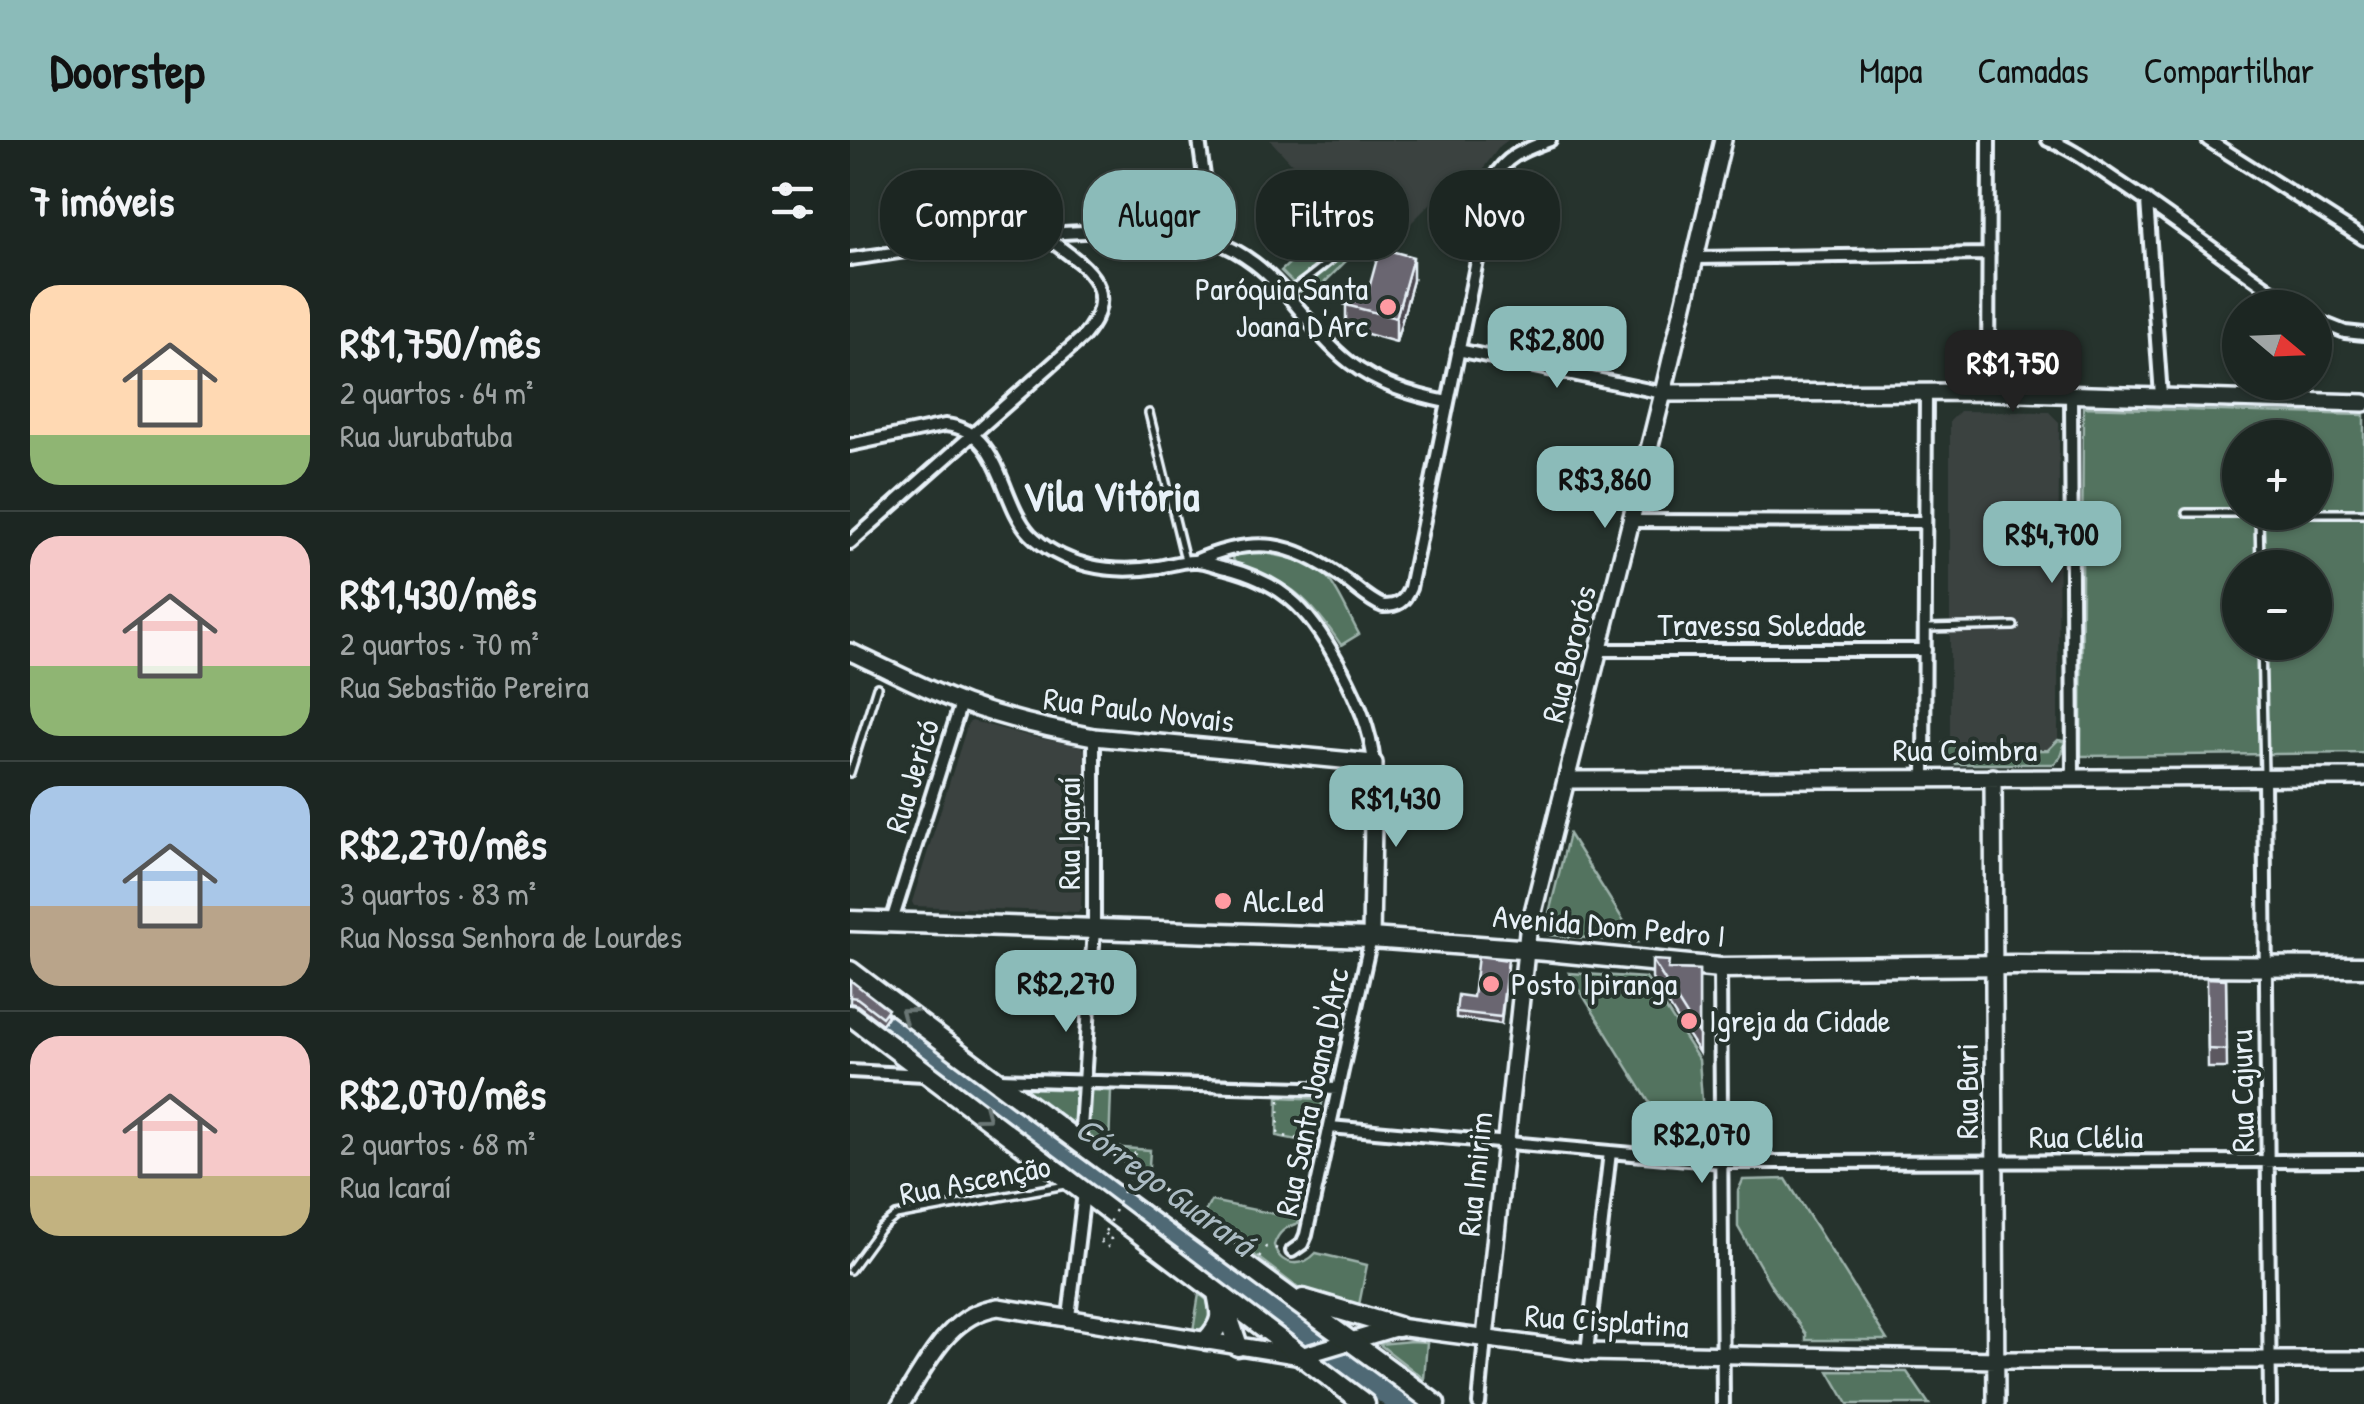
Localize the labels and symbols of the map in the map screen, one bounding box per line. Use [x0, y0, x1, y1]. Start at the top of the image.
place label: Paróquia Santa Joana D'Arc [1195, 267, 1369, 347]
north arrow [2222, 290, 2332, 400]
marker: Paróquia Santa Joana D'Arc [1377, 296, 1399, 318]
pin: R$2,800 [1465, 306, 1649, 391]
pin: R$1,750 [1921, 330, 2105, 415]
pin: R$3,860 [1513, 446, 1697, 531]
district label: Vila Vitória [1023, 467, 1200, 524]
pin: R$4,700 [1960, 501, 2144, 586]
street label: Rua Bororós [1531, 581, 1606, 727]
street label: Travessa Soledade [1658, 603, 1867, 646]
street label: Rua Paulo Novais [1041, 676, 1237, 743]
street label: Rua Jericó [874, 714, 949, 838]
street label: Rua Coimbra [1893, 728, 2037, 771]
pin: R$1,430 [1304, 765, 1488, 850]
street label: Rua Igaraí [1047, 776, 1090, 890]
place label: Alc.Led [1243, 879, 1324, 922]
marker: Alc.Led [1212, 890, 1234, 912]
street label: Avenida Dom Pedro I [1491, 894, 1727, 957]
pin: R$2,270 [974, 950, 1158, 1035]
place label: Posto Ipiranga [1511, 962, 1677, 1005]
street label: Rua Santa Joana D'Arc [1264, 963, 1359, 1220]
marker: Posto Ipiranga [1480, 973, 1502, 995]
place label: Igreja da Cidade [1709, 999, 1891, 1042]
one-way arrow [900, 1009, 918, 1026]
marker: Igreja da Cidade [1678, 1010, 1700, 1032]
street label: Rua Cajuru [2219, 1029, 2264, 1153]
street label: Rua Buri [1945, 1043, 1988, 1139]
pin: R$2,070 [1610, 1101, 1794, 1186]
one-way arrow [973, 1103, 991, 1121]
water label: Córrego Guarará [1066, 1105, 1267, 1268]
street label: Rua Imirim [1447, 1110, 1502, 1238]
street label: Rua Clélia [2029, 1115, 2143, 1158]
street label: Rua Ascenção [896, 1144, 1054, 1215]
street label: Rua Cisplatina [1524, 1293, 1690, 1348]

